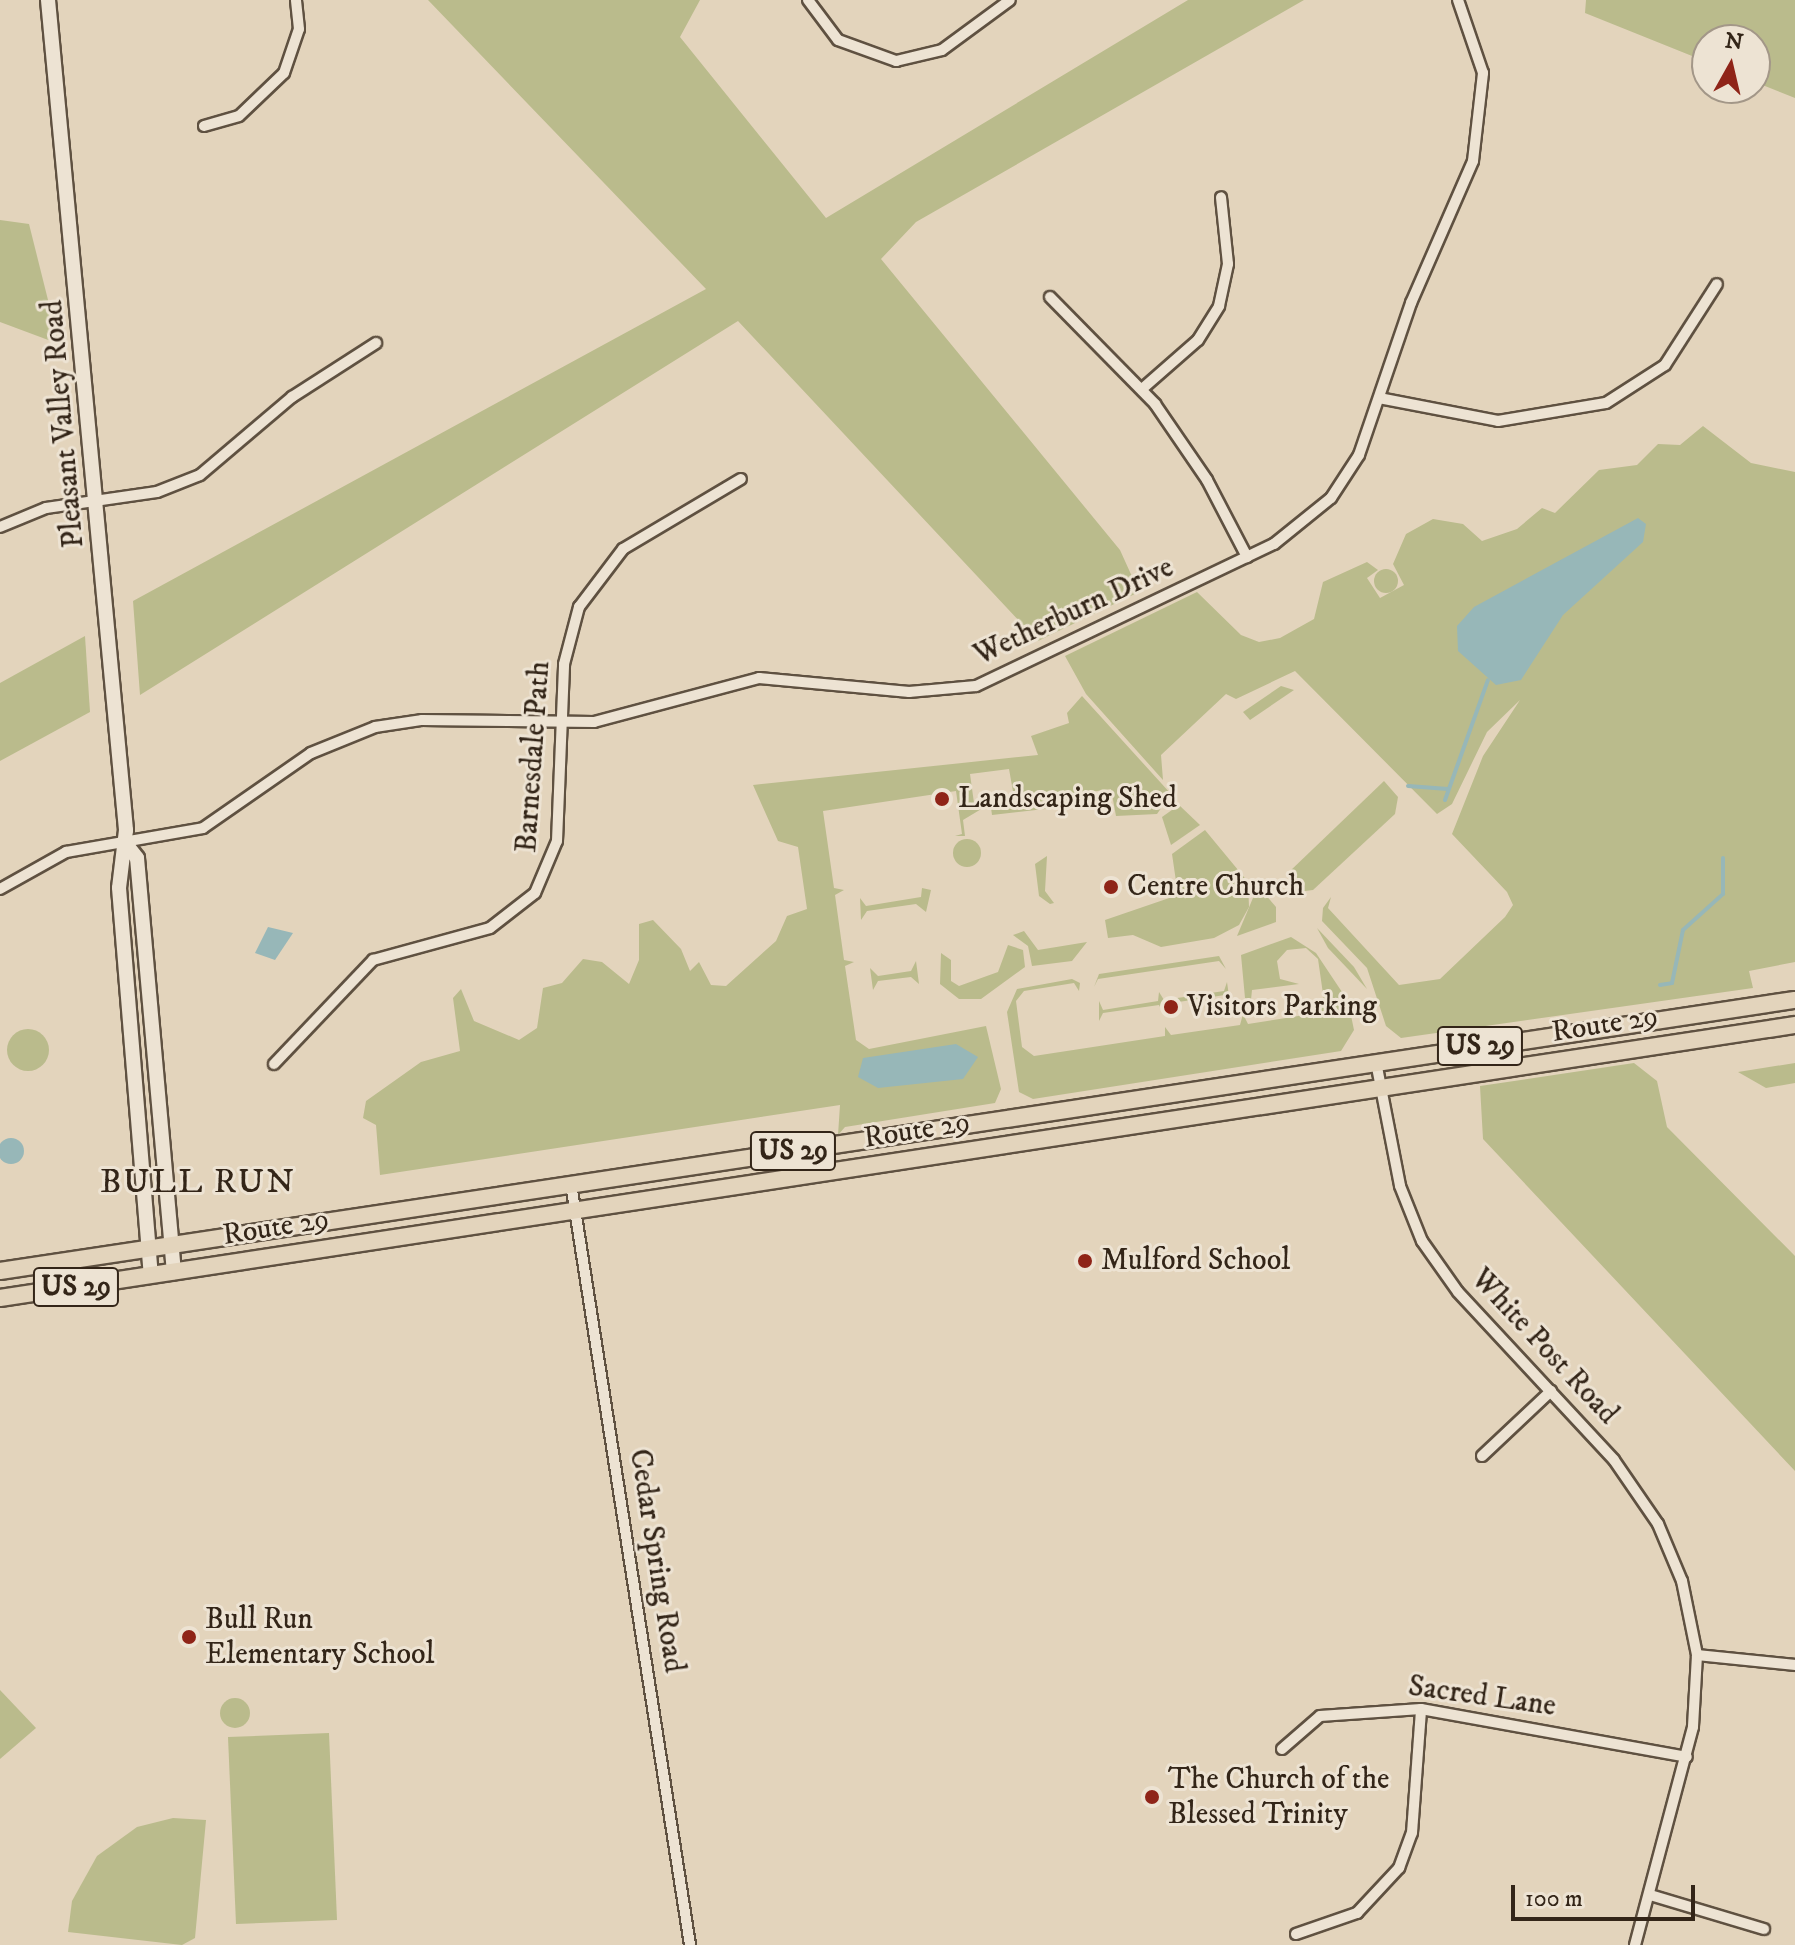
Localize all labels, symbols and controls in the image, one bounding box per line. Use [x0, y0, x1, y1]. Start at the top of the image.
north arrow [1691, 24, 1771, 104]
text: N [1723, 27, 1745, 56]
street label: Pleasant Valley Road [35, 299, 93, 549]
street label: Wetherburn Drive [969, 550, 1179, 674]
street label: Barnesdale Path [509, 660, 559, 854]
place label: Landscaping Shed [958, 781, 1177, 817]
marker: Landscaping Shed [933, 790, 951, 808]
place label: Centre Church [1127, 869, 1304, 905]
marker: Centre Church [1102, 878, 1120, 896]
place label: Visitors Parking [1187, 989, 1377, 1025]
marker: Visitors Parking [1162, 998, 1180, 1016]
street label: Route 29 [1549, 999, 1661, 1051]
road number: US 29 [1436, 1022, 1524, 1070]
street label: Route 29 [861, 1105, 973, 1157]
road number: US 29 [749, 1127, 837, 1175]
district label: BULL RUN [100, 1163, 296, 1203]
street label: Route 29 [220, 1202, 332, 1254]
place label: Mulford School [1101, 1243, 1290, 1279]
marker: Mulford School [1076, 1252, 1094, 1270]
street label: White Post Road [1463, 1262, 1625, 1432]
road number: US 29 [32, 1263, 120, 1311]
street label: Cedar Spring Road [621, 1447, 691, 1675]
place label: Bull Run Elementary School [205, 1602, 434, 1672]
marker: Bull Run Elementary School [180, 1628, 198, 1646]
street label: Sacred Lane [1406, 1669, 1558, 1725]
place label: The Church of the Blessed Trinity [1168, 1762, 1389, 1832]
marker: The Church of the Blessed Trinity [1143, 1788, 1161, 1806]
scale bar [1515, 1869, 1699, 1919]
text: 100 m [1525, 1884, 1583, 1914]

